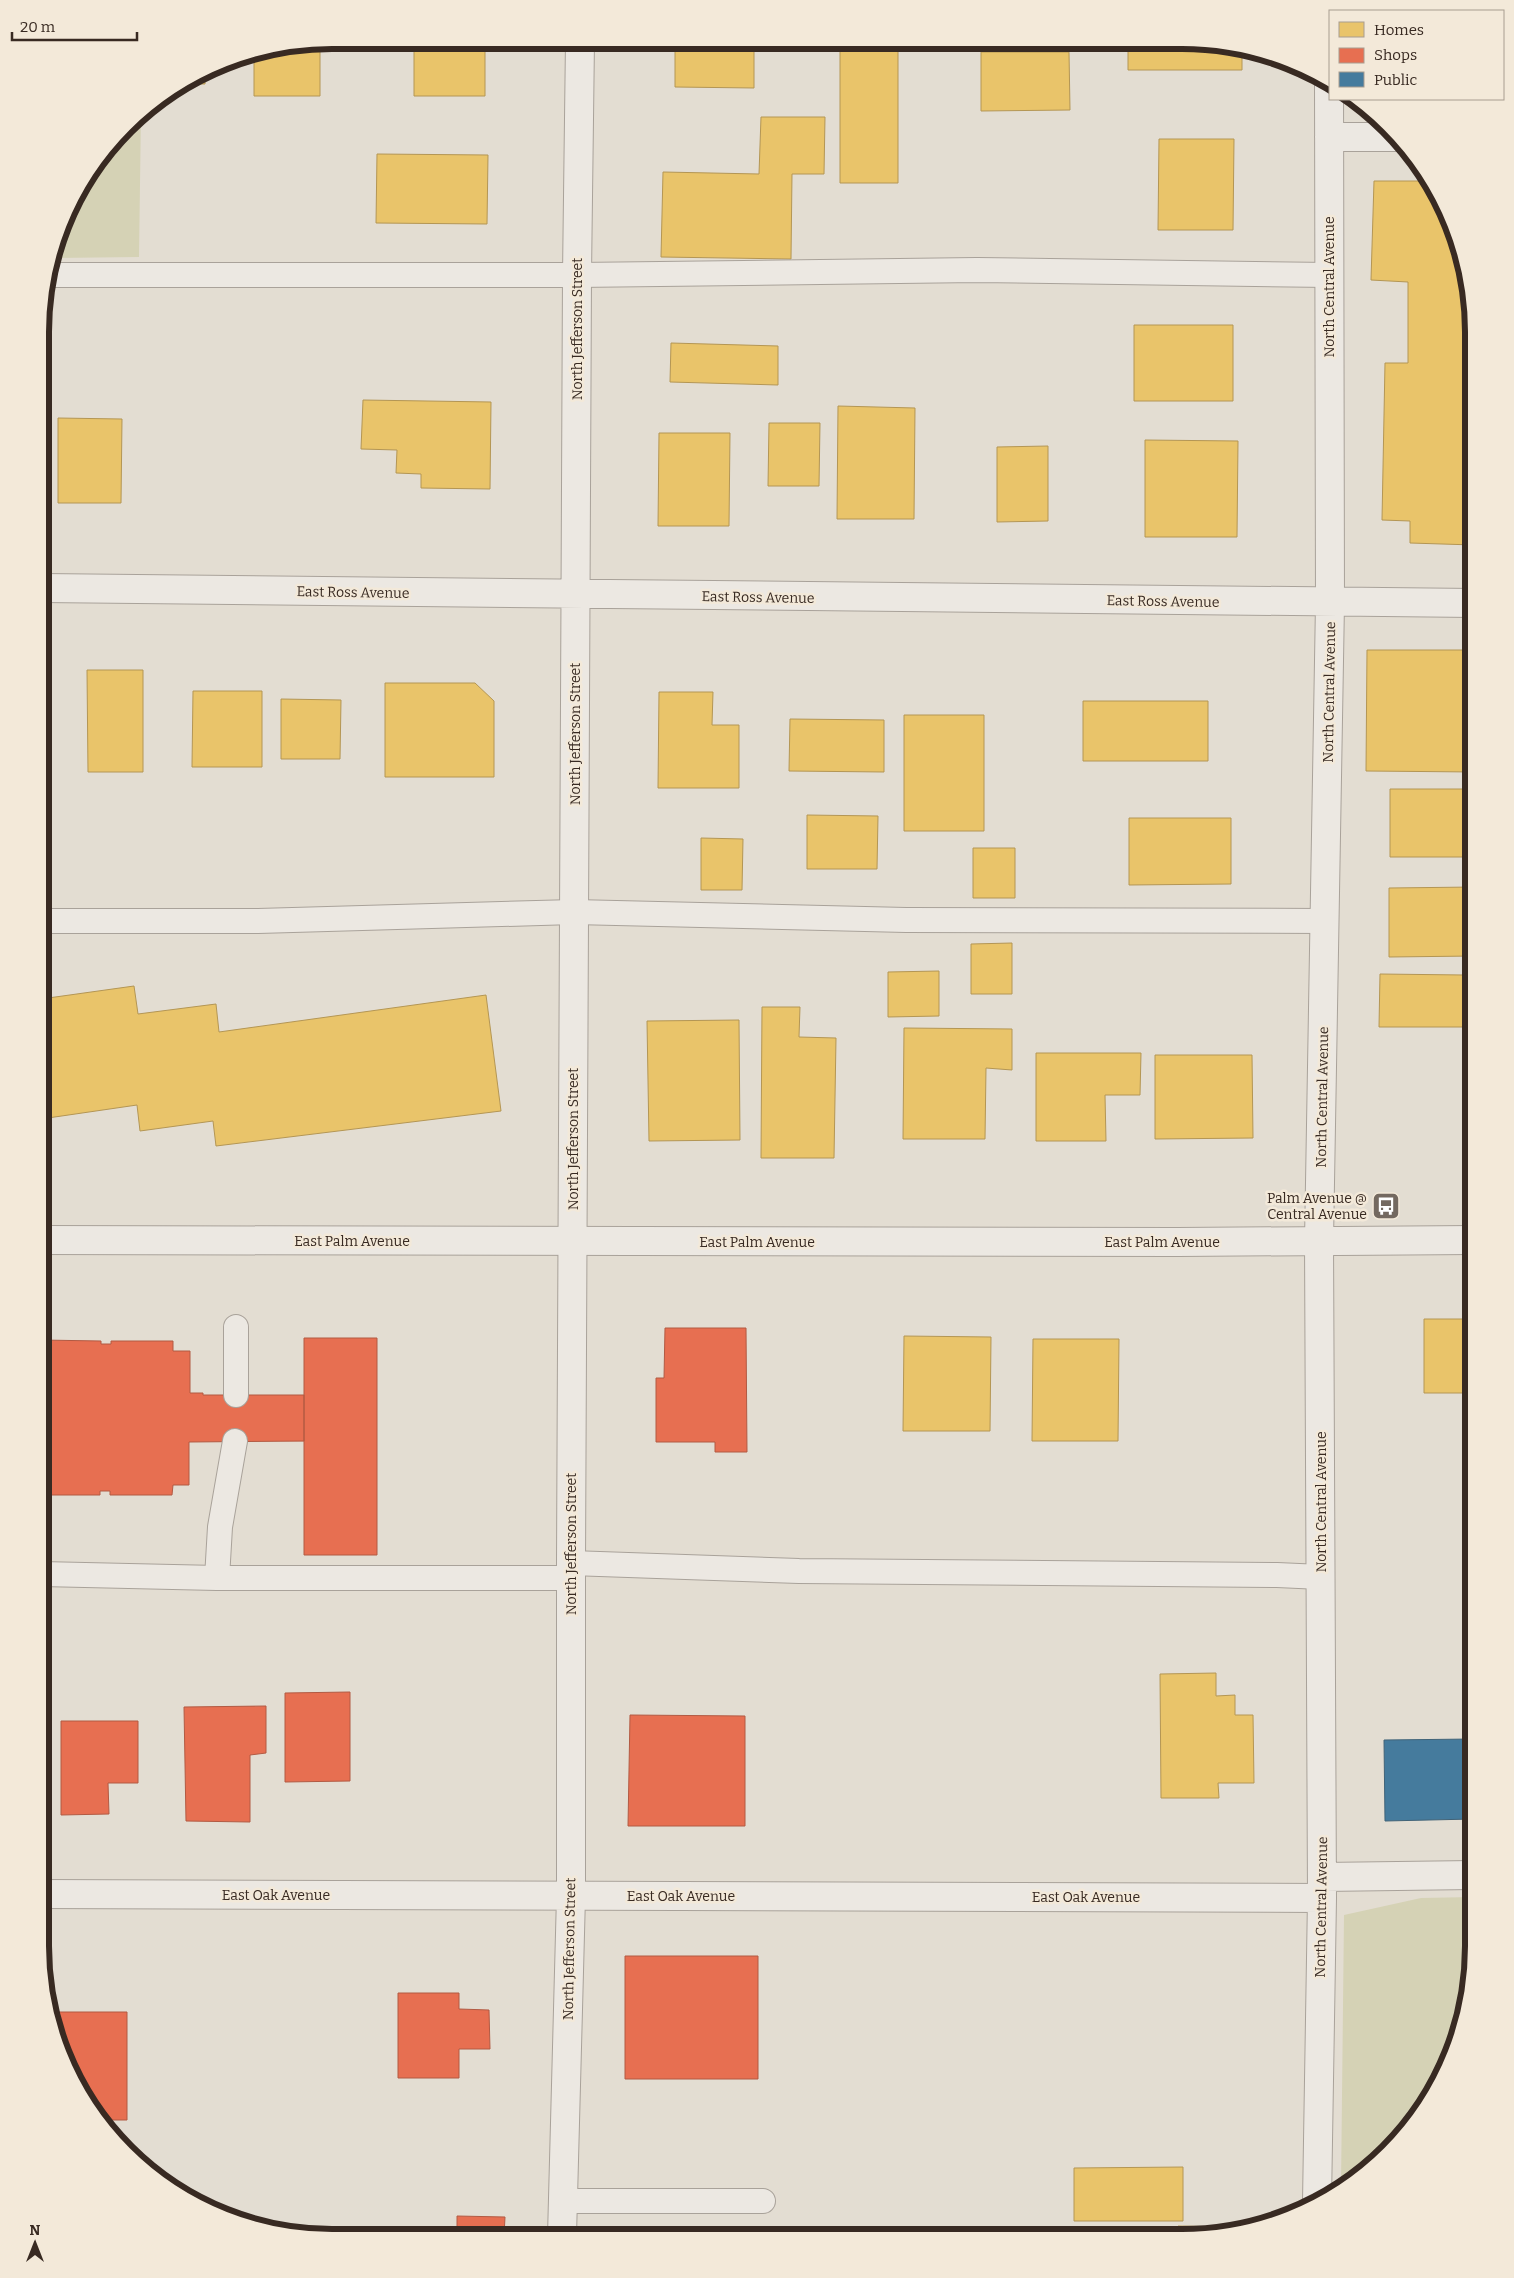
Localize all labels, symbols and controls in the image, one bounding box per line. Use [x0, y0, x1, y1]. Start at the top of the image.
scale bar [12, 10, 138, 42]
legend [1329, 10, 1504, 100]
text: 20 m [20, 18, 56, 36]
text: Homes [1374, 21, 1424, 39]
text: Shops [1374, 46, 1417, 64]
text: Public [1374, 71, 1418, 89]
street label: North Central Avenue [1321, 216, 1338, 358]
street label: North Jefferson Street [569, 258, 586, 400]
street label: East Ross Avenue [296, 583, 410, 602]
street label: East Ross Avenue [701, 588, 815, 607]
street label: East Ross Avenue [1106, 592, 1220, 611]
street label: North Central Avenue [1320, 621, 1339, 763]
street label: North Jefferson Street [567, 663, 584, 805]
street label: North Central Avenue [1313, 1026, 1332, 1168]
street label: North Jefferson Street [565, 1068, 582, 1210]
place label: Palm Avenue @ Central Avenue [1267, 1190, 1367, 1223]
bus stop icon: Palm Avenue @ Central Avenue [1371, 1191, 1401, 1221]
street label: East Palm Avenue [294, 1233, 410, 1250]
street label: East Palm Avenue [699, 1234, 815, 1251]
street label: East Palm Avenue [1104, 1234, 1220, 1251]
street label: North Central Avenue [1313, 1431, 1330, 1573]
street label: North Jefferson Street [563, 1473, 580, 1615]
street label: North Central Avenue [1312, 1836, 1331, 1978]
street label: North Jefferson Street [560, 1878, 579, 2020]
street label: East Oak Avenue [222, 1887, 330, 1904]
street label: East Oak Avenue [627, 1888, 735, 1905]
street label: East Oak Avenue [1032, 1889, 1140, 1906]
north arrow [10, 2218, 60, 2268]
text: N [30, 2222, 41, 2239]

